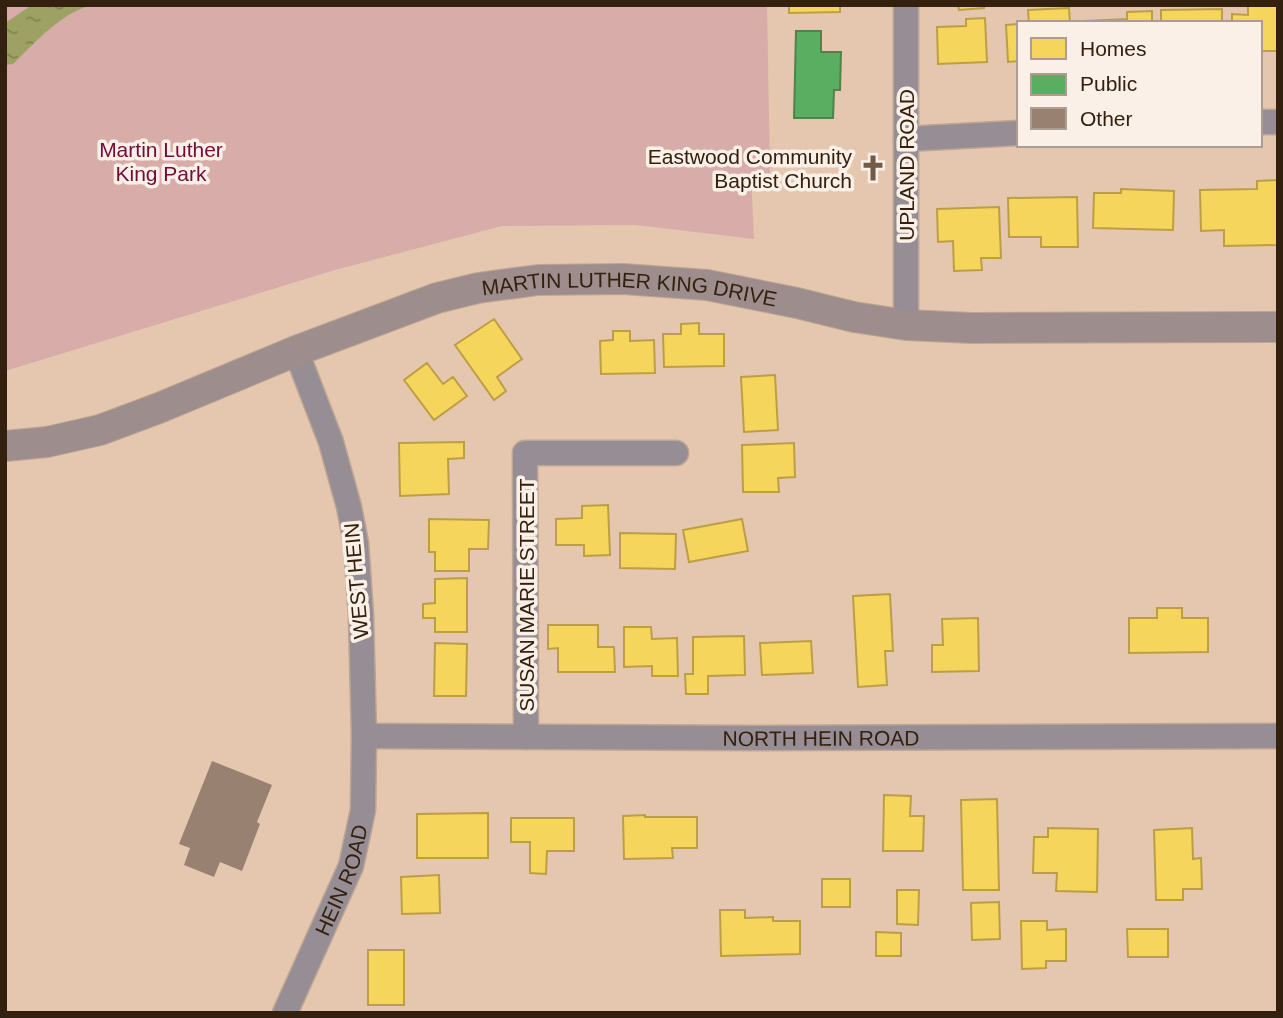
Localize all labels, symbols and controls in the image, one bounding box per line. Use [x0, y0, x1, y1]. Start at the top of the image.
legend [1017, 21, 1262, 147]
text: Homes [1080, 37, 1147, 60]
text: Public [1080, 72, 1137, 95]
street label: UPLAND ROAD [895, 89, 918, 241]
text: Other [1080, 107, 1133, 130]
park label: Martin Luther King Park [99, 138, 223, 185]
place label: Eastwood Community Baptist Church [648, 145, 852, 192]
church icon: Eastwood Community Baptist Church [858, 153, 888, 183]
street label: MARTIN LUTHER KING DRIVE [480, 267, 779, 310]
street label: SUSAN MARIE STREET [515, 478, 538, 712]
street label: WEST HEIN [339, 522, 373, 640]
street label: NORTH HEIN ROAD [722, 726, 919, 750]
street label: HEIN ROAD [310, 822, 371, 939]

